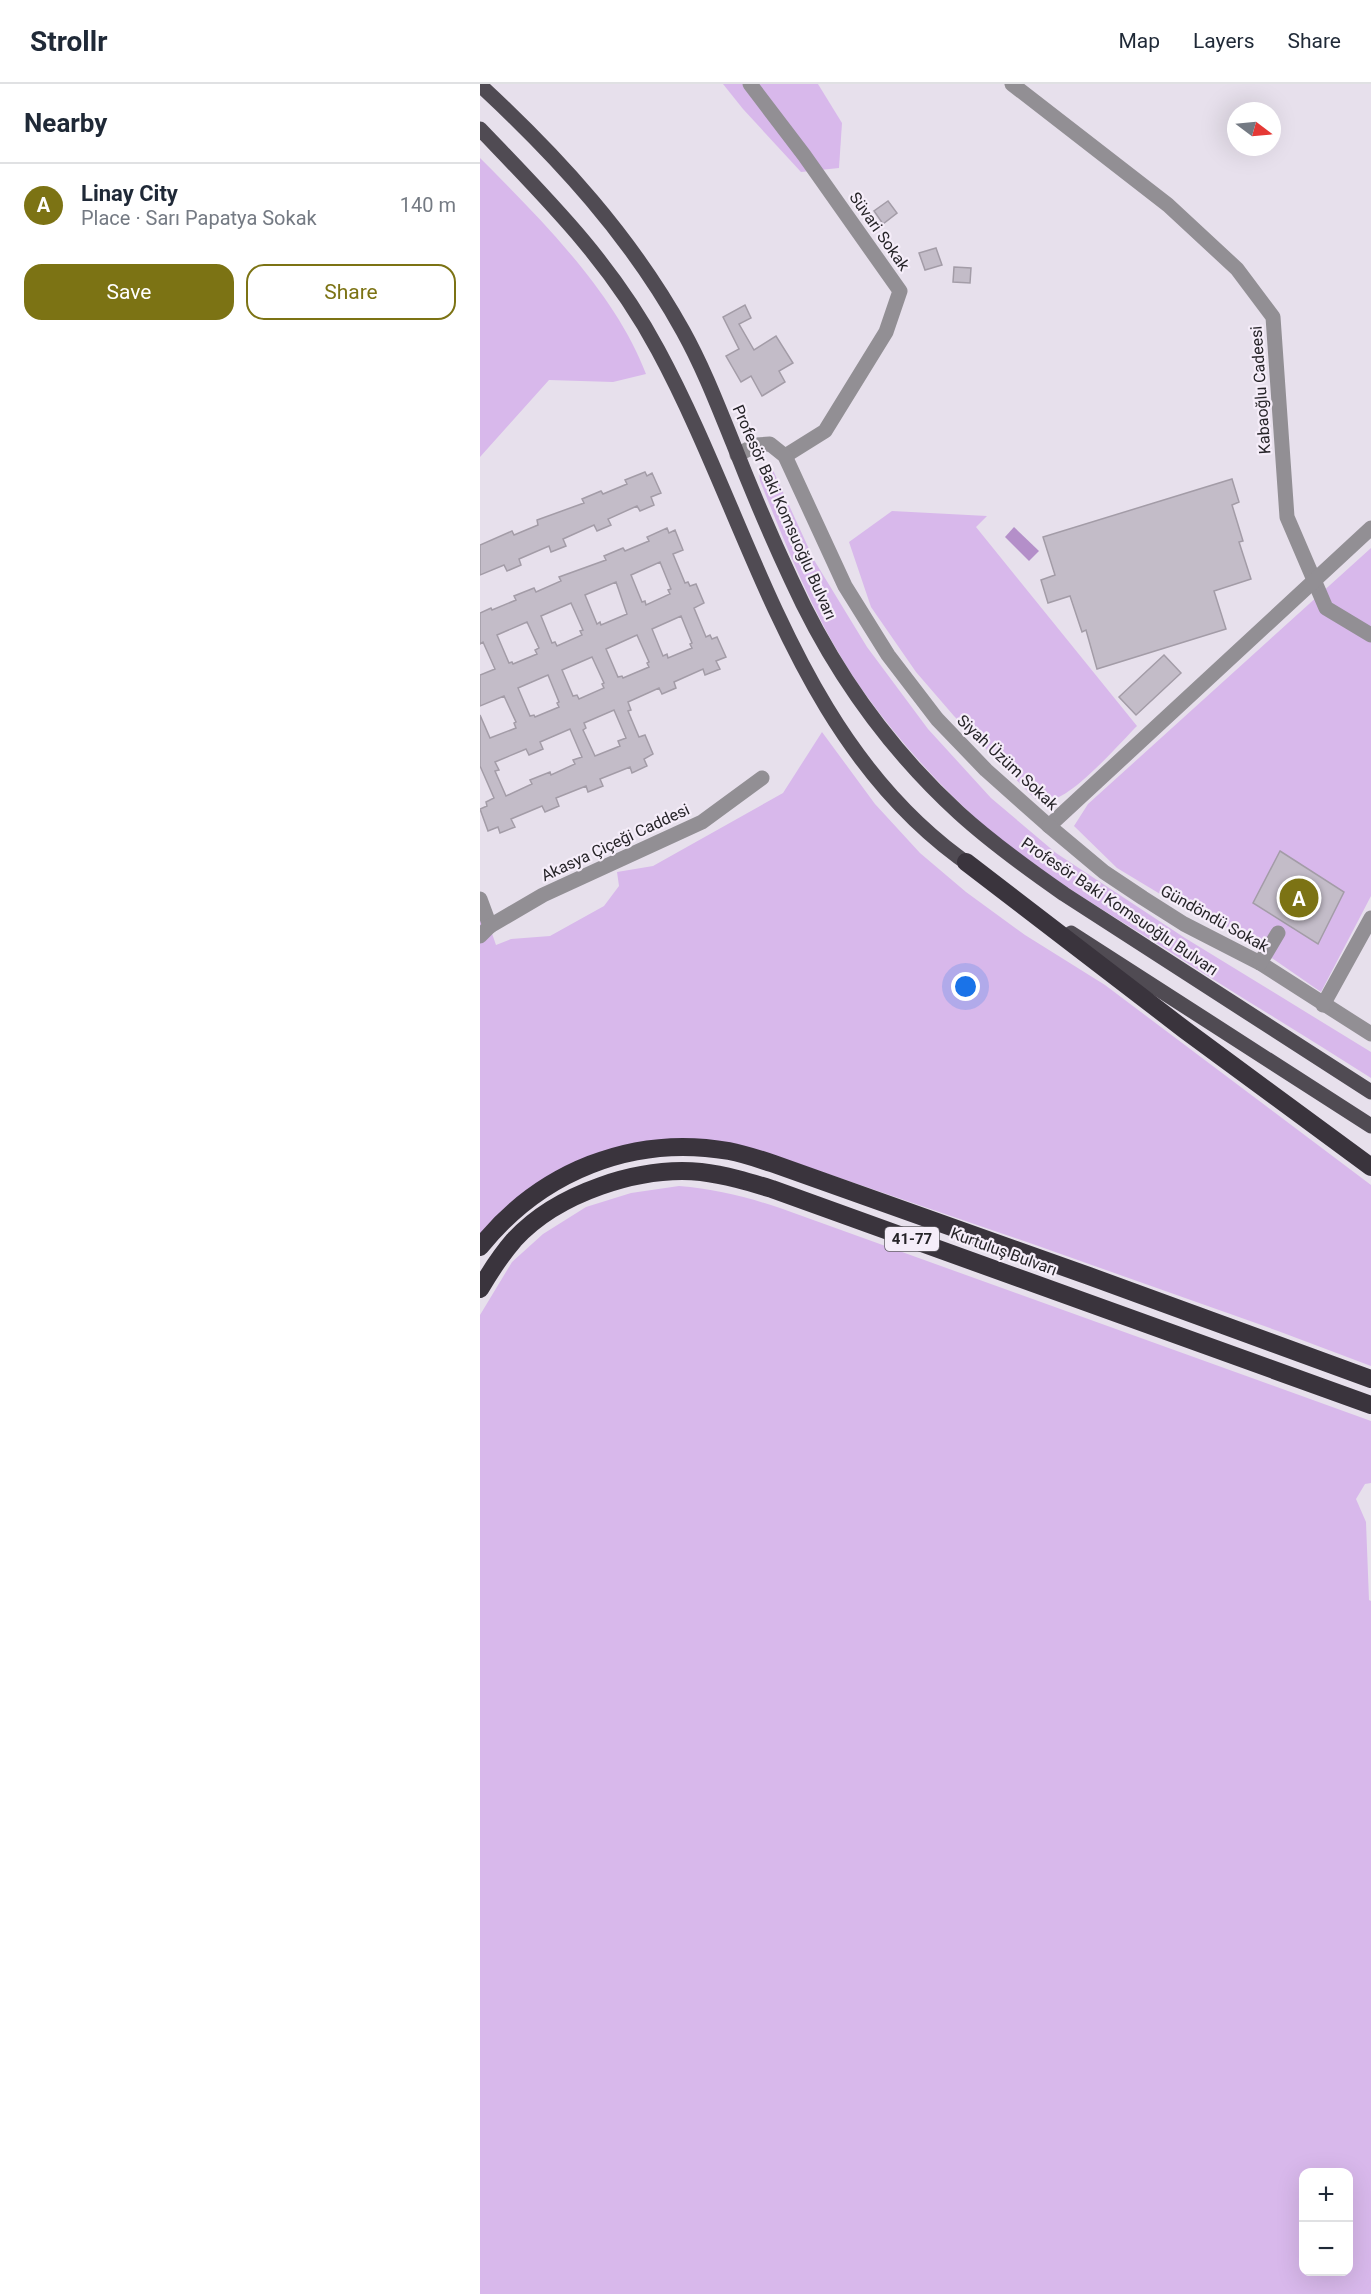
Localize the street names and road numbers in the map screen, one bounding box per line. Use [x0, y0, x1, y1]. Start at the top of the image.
street label: Süvari Sokak [846, 188, 914, 275]
street label: Kabaoğlu Cadeesi [1247, 325, 1274, 455]
street label: Profesör Baki Komsuoğlu Bulvarı [728, 402, 841, 623]
street label: Siyah Üzüm Sokak [953, 711, 1063, 815]
street label: Akasya Çiçeği Caddesi [538, 800, 692, 885]
street label: Profesör Baki Komsuoğlu Bulvarı [1018, 833, 1222, 979]
street label: Gündöndü Sokak [1157, 881, 1273, 956]
street label: Kurtuluş Bulvarı [948, 1223, 1060, 1280]
road number: 41-77 [885, 1227, 939, 1251]

